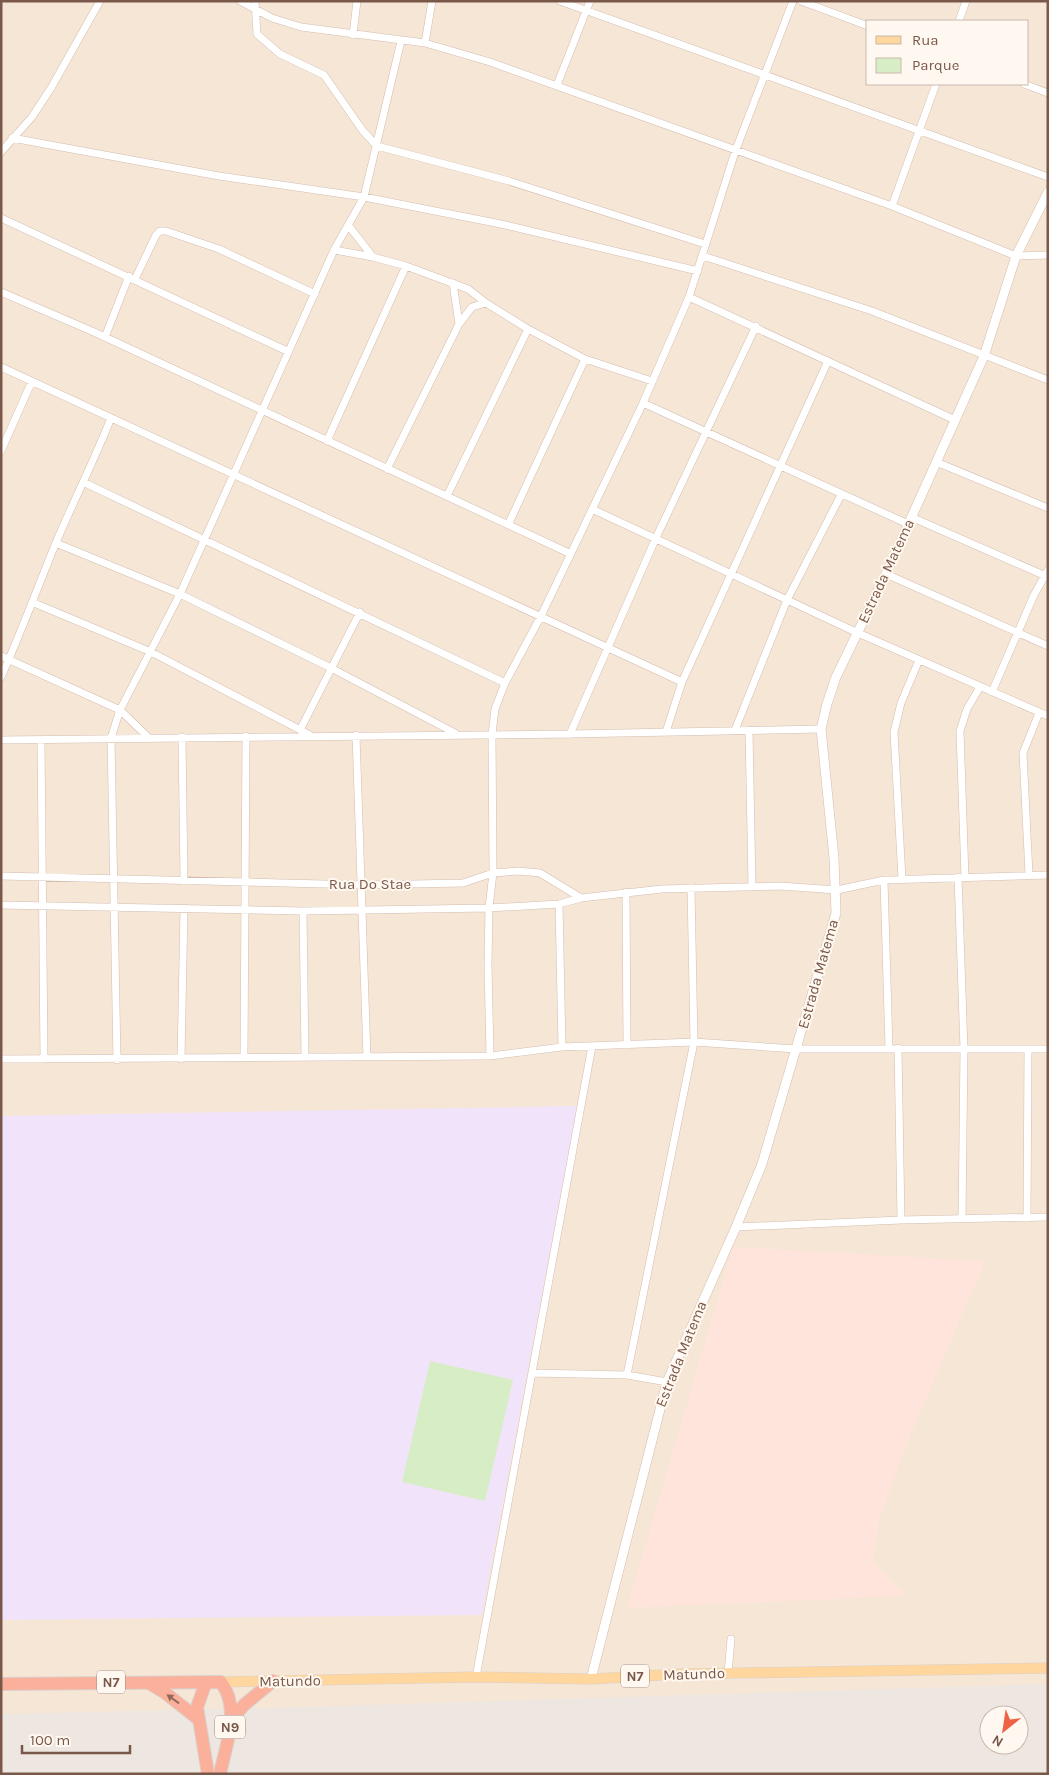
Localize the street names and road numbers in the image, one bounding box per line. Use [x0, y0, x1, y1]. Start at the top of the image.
street label: Estrada Matema [854, 516, 918, 626]
street label: Rua Do Stae [329, 875, 411, 893]
street label: Estrada Matema [794, 917, 842, 1031]
street label: Estrada Matema [652, 1298, 710, 1410]
road number: N7 [621, 1664, 649, 1688]
street label: Matundo [663, 1664, 725, 1684]
road number: N7 [97, 1670, 125, 1694]
street label: Matundo [259, 1671, 321, 1691]
road number: N9 [215, 1715, 245, 1738]

